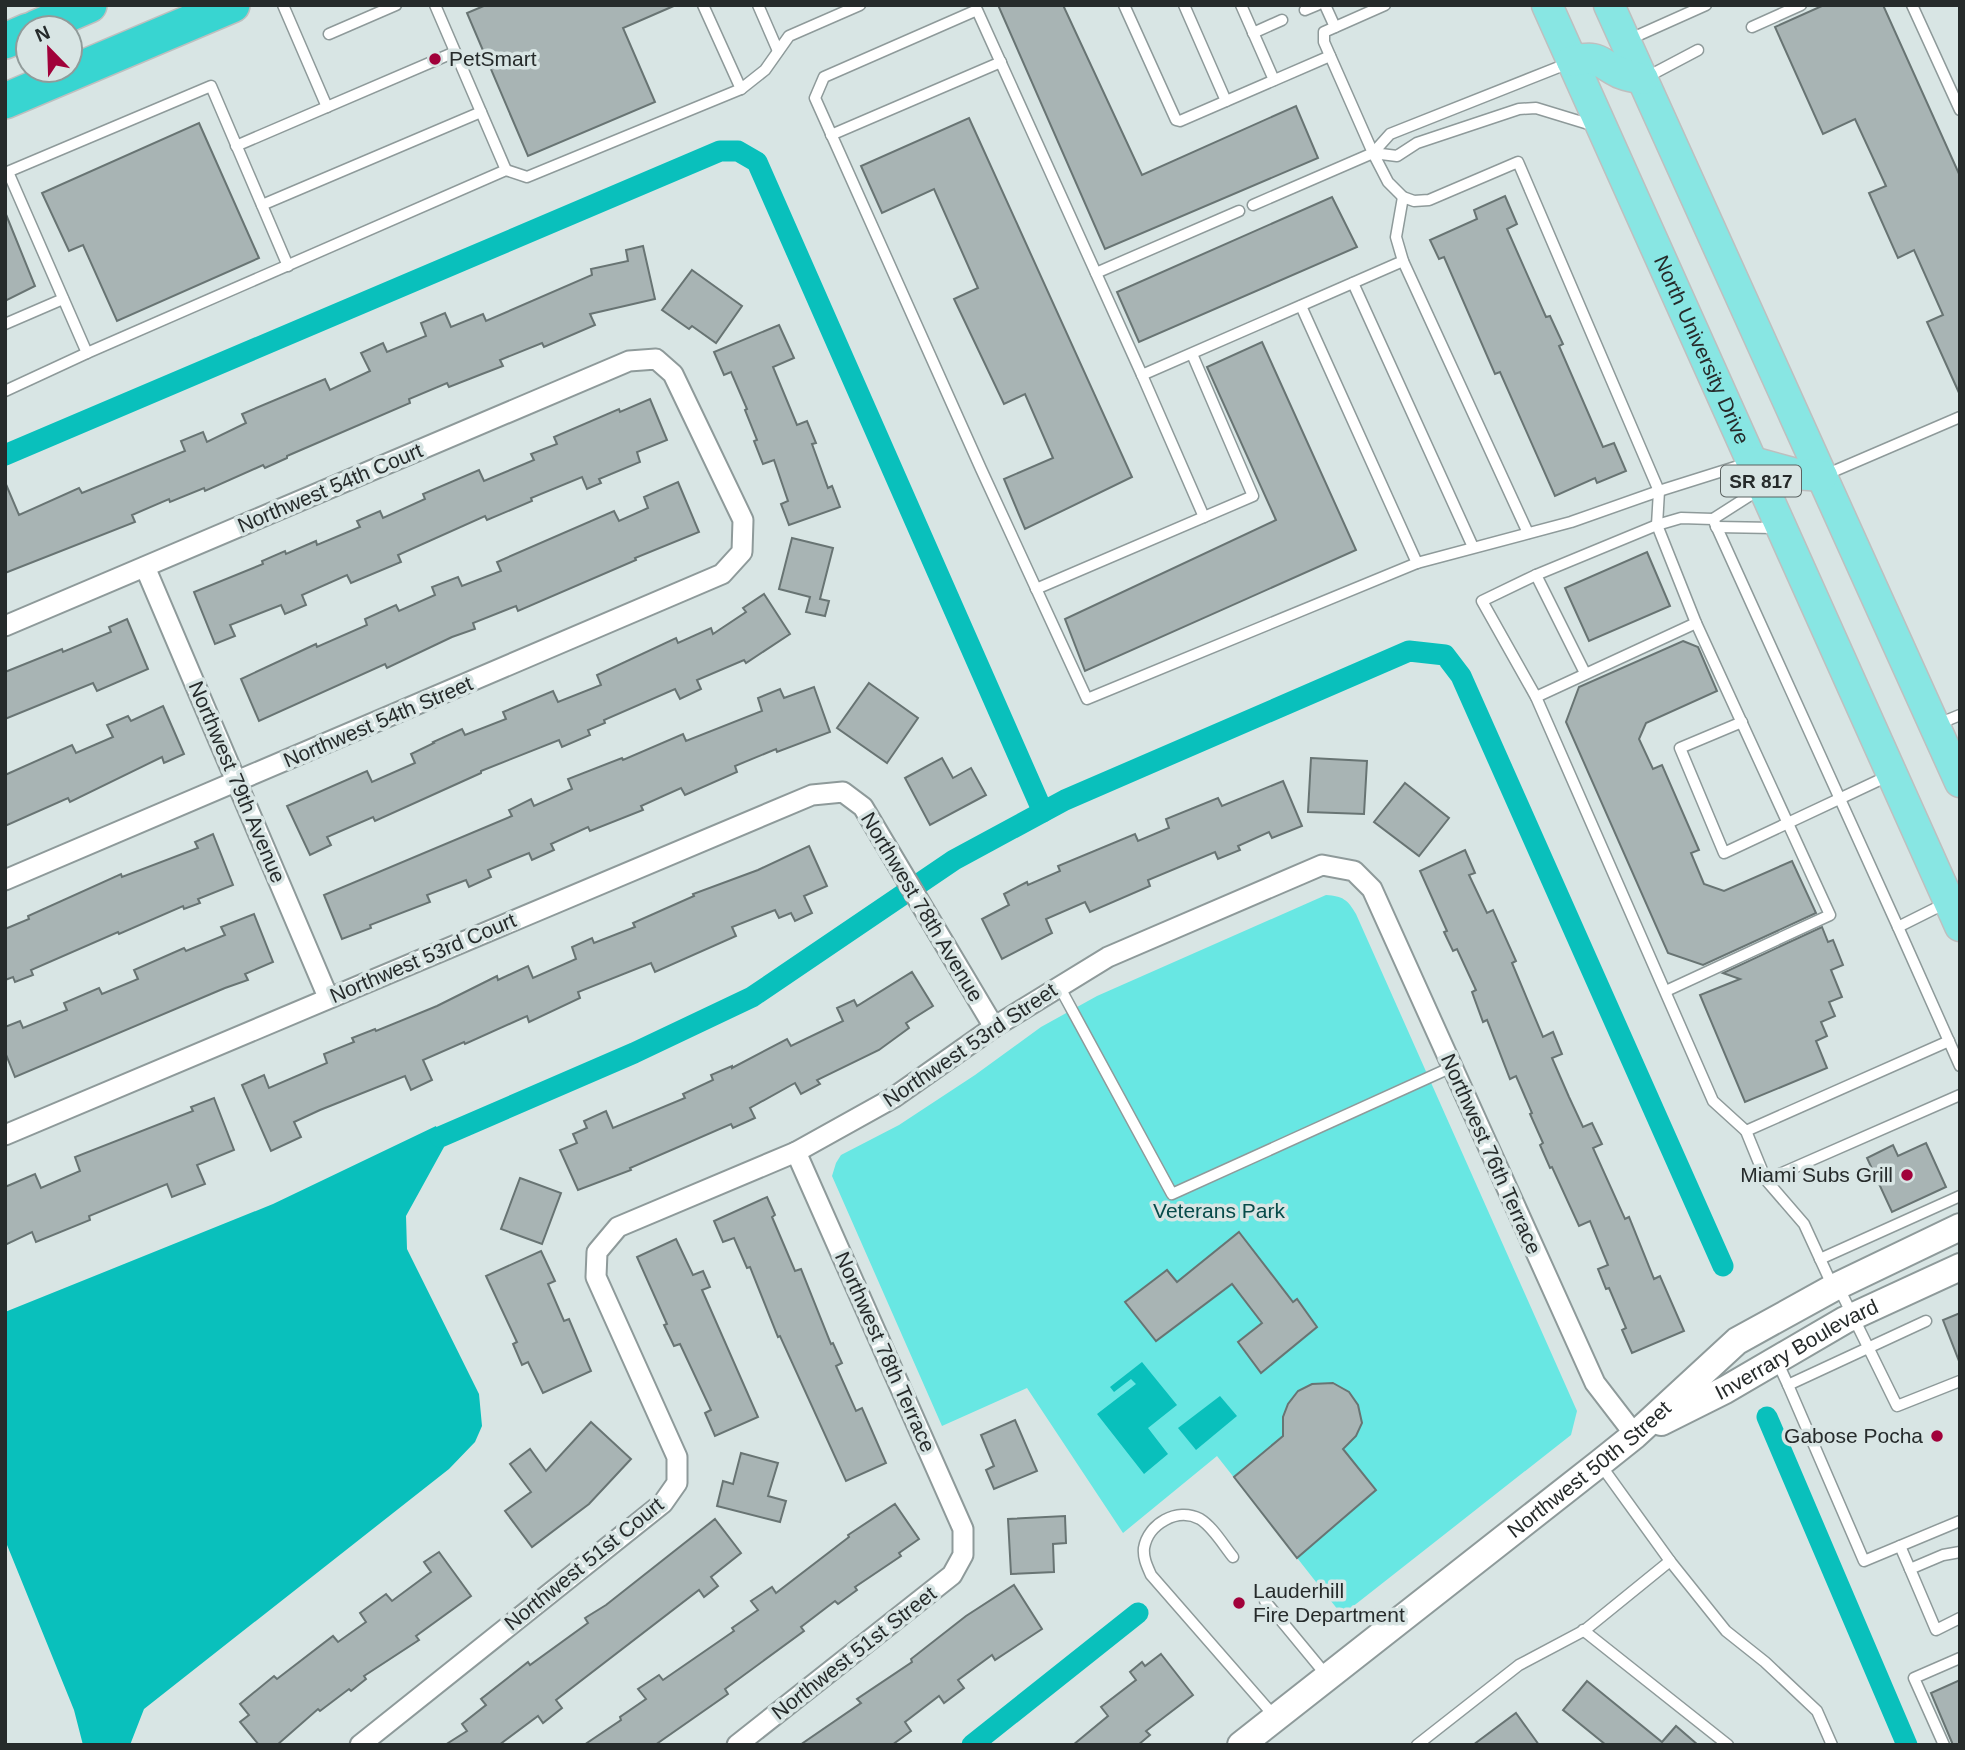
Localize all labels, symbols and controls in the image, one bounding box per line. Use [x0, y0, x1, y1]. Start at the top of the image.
north arrow [14, 14, 84, 84]
text: N [32, 21, 53, 46]
place label: PetSmart [449, 47, 537, 70]
marker: PetSmart [427, 51, 443, 67]
street label: North University Drive [1650, 252, 1754, 448]
street label: Northwest 54th Court [234, 438, 426, 537]
road number: SR 817 [1721, 466, 1801, 496]
street label: Northwest 54th Street [280, 671, 476, 772]
street label: Northwest 79th Avenue [185, 678, 290, 886]
street label: Northwest 78th Avenue [857, 808, 988, 1006]
street label: Northwest 53rd Court [326, 908, 519, 1007]
street label: Northwest 53rd Street [879, 978, 1061, 1111]
street label: Northwest 76th Terrace [1437, 1050, 1546, 1257]
place label: Miami Subs Grill [1740, 1163, 1893, 1186]
marker: Miami Subs Grill [1899, 1167, 1915, 1183]
park label: Veterans Park [1153, 1199, 1285, 1222]
street label: Northwest 78th Terrace [831, 1248, 940, 1455]
street label: Inverrary Boulevard [1711, 1294, 1882, 1404]
street label: Northwest 50th Street [1503, 1396, 1675, 1542]
place label: Gabose Pocha [1784, 1424, 1923, 1447]
marker: Gabose Pocha [1929, 1428, 1945, 1444]
street label: Northwest 51st Court [500, 1493, 668, 1635]
place label: Lauderhill Fire Department [1253, 1579, 1405, 1626]
street label: Northwest 51st Street [767, 1581, 940, 1724]
marker: Lauderhill Fire Department [1231, 1595, 1247, 1611]

